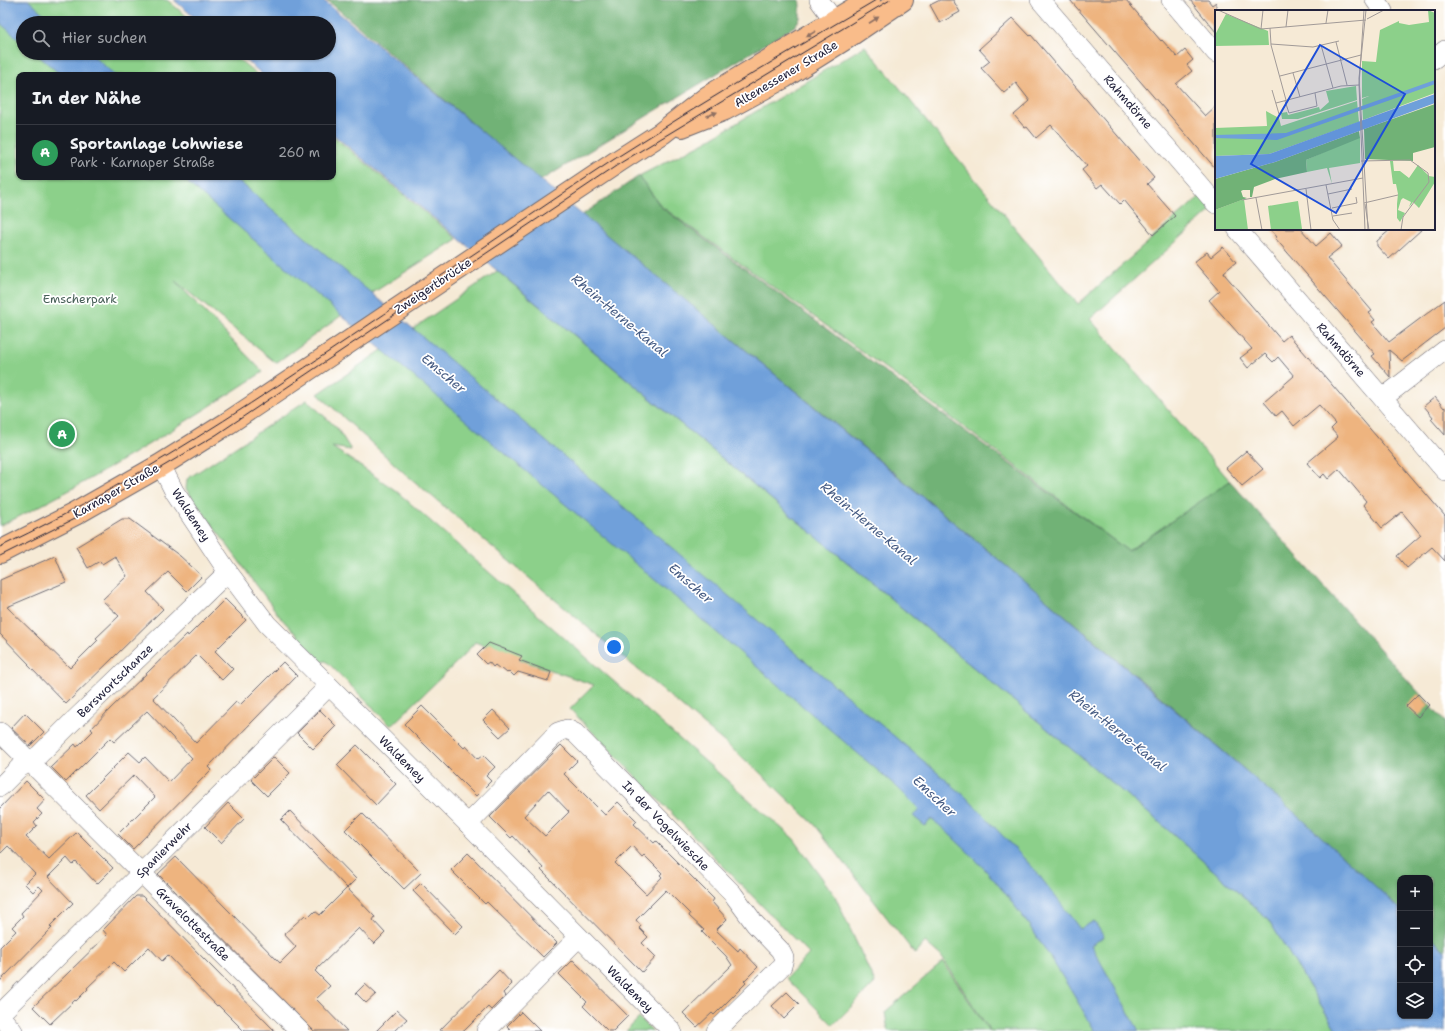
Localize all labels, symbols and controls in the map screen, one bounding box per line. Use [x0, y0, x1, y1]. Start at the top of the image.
inset map [1215, 10, 1435, 230]
search box [16, 16, 336, 60]
one-way arrow [868, 16, 880, 23]
icon: search [30, 27, 52, 49]
text: Hier suchen [62, 28, 147, 48]
one-way arrow [805, 31, 817, 38]
street label: Altenessener Straße [731, 37, 841, 111]
street label: Rahmdörne [1100, 71, 1156, 133]
text: In der Nähe [32, 87, 141, 109]
one-way arrow [706, 111, 718, 117]
text: Sportanlage Lohwiese [70, 134, 243, 154]
text: A [40, 144, 50, 161]
text: 260 m [278, 144, 320, 161]
text: Park · Karnaper Straße [70, 154, 215, 171]
street label: Zweigertbrücke [391, 254, 475, 318]
water label: Rhein-Herne-Kanal [568, 270, 671, 361]
park label: Emscherpark [43, 291, 117, 307]
street label: Rahmdörne [1313, 319, 1369, 381]
water label: Emscher [418, 350, 470, 398]
pin: A [49, 419, 75, 449]
street label: Karnaper Straße [70, 460, 162, 522]
water label: Rhein-Herne-Kanal [817, 478, 920, 569]
street label: Waldemey [168, 486, 214, 545]
water label: Emscher [665, 559, 717, 608]
your location [604, 637, 624, 657]
street label: Berswortschanze [74, 641, 157, 721]
water label: Rhein-Herne-Kanal [1066, 686, 1170, 775]
street label: Waldemey [375, 732, 429, 786]
water label: Emscher [909, 772, 961, 821]
street label: In der Vogelwiesche [619, 778, 713, 875]
street label: Spanierwehr [133, 818, 196, 881]
map controls [1397, 875, 1433, 1019]
button: + [1397, 875, 1433, 911]
street label: Gravelottestraße [152, 883, 234, 965]
button: − [1397, 911, 1433, 947]
button: locate [1397, 947, 1433, 983]
street label: Waldemey [603, 962, 657, 1016]
button: layers [1397, 983, 1433, 1019]

